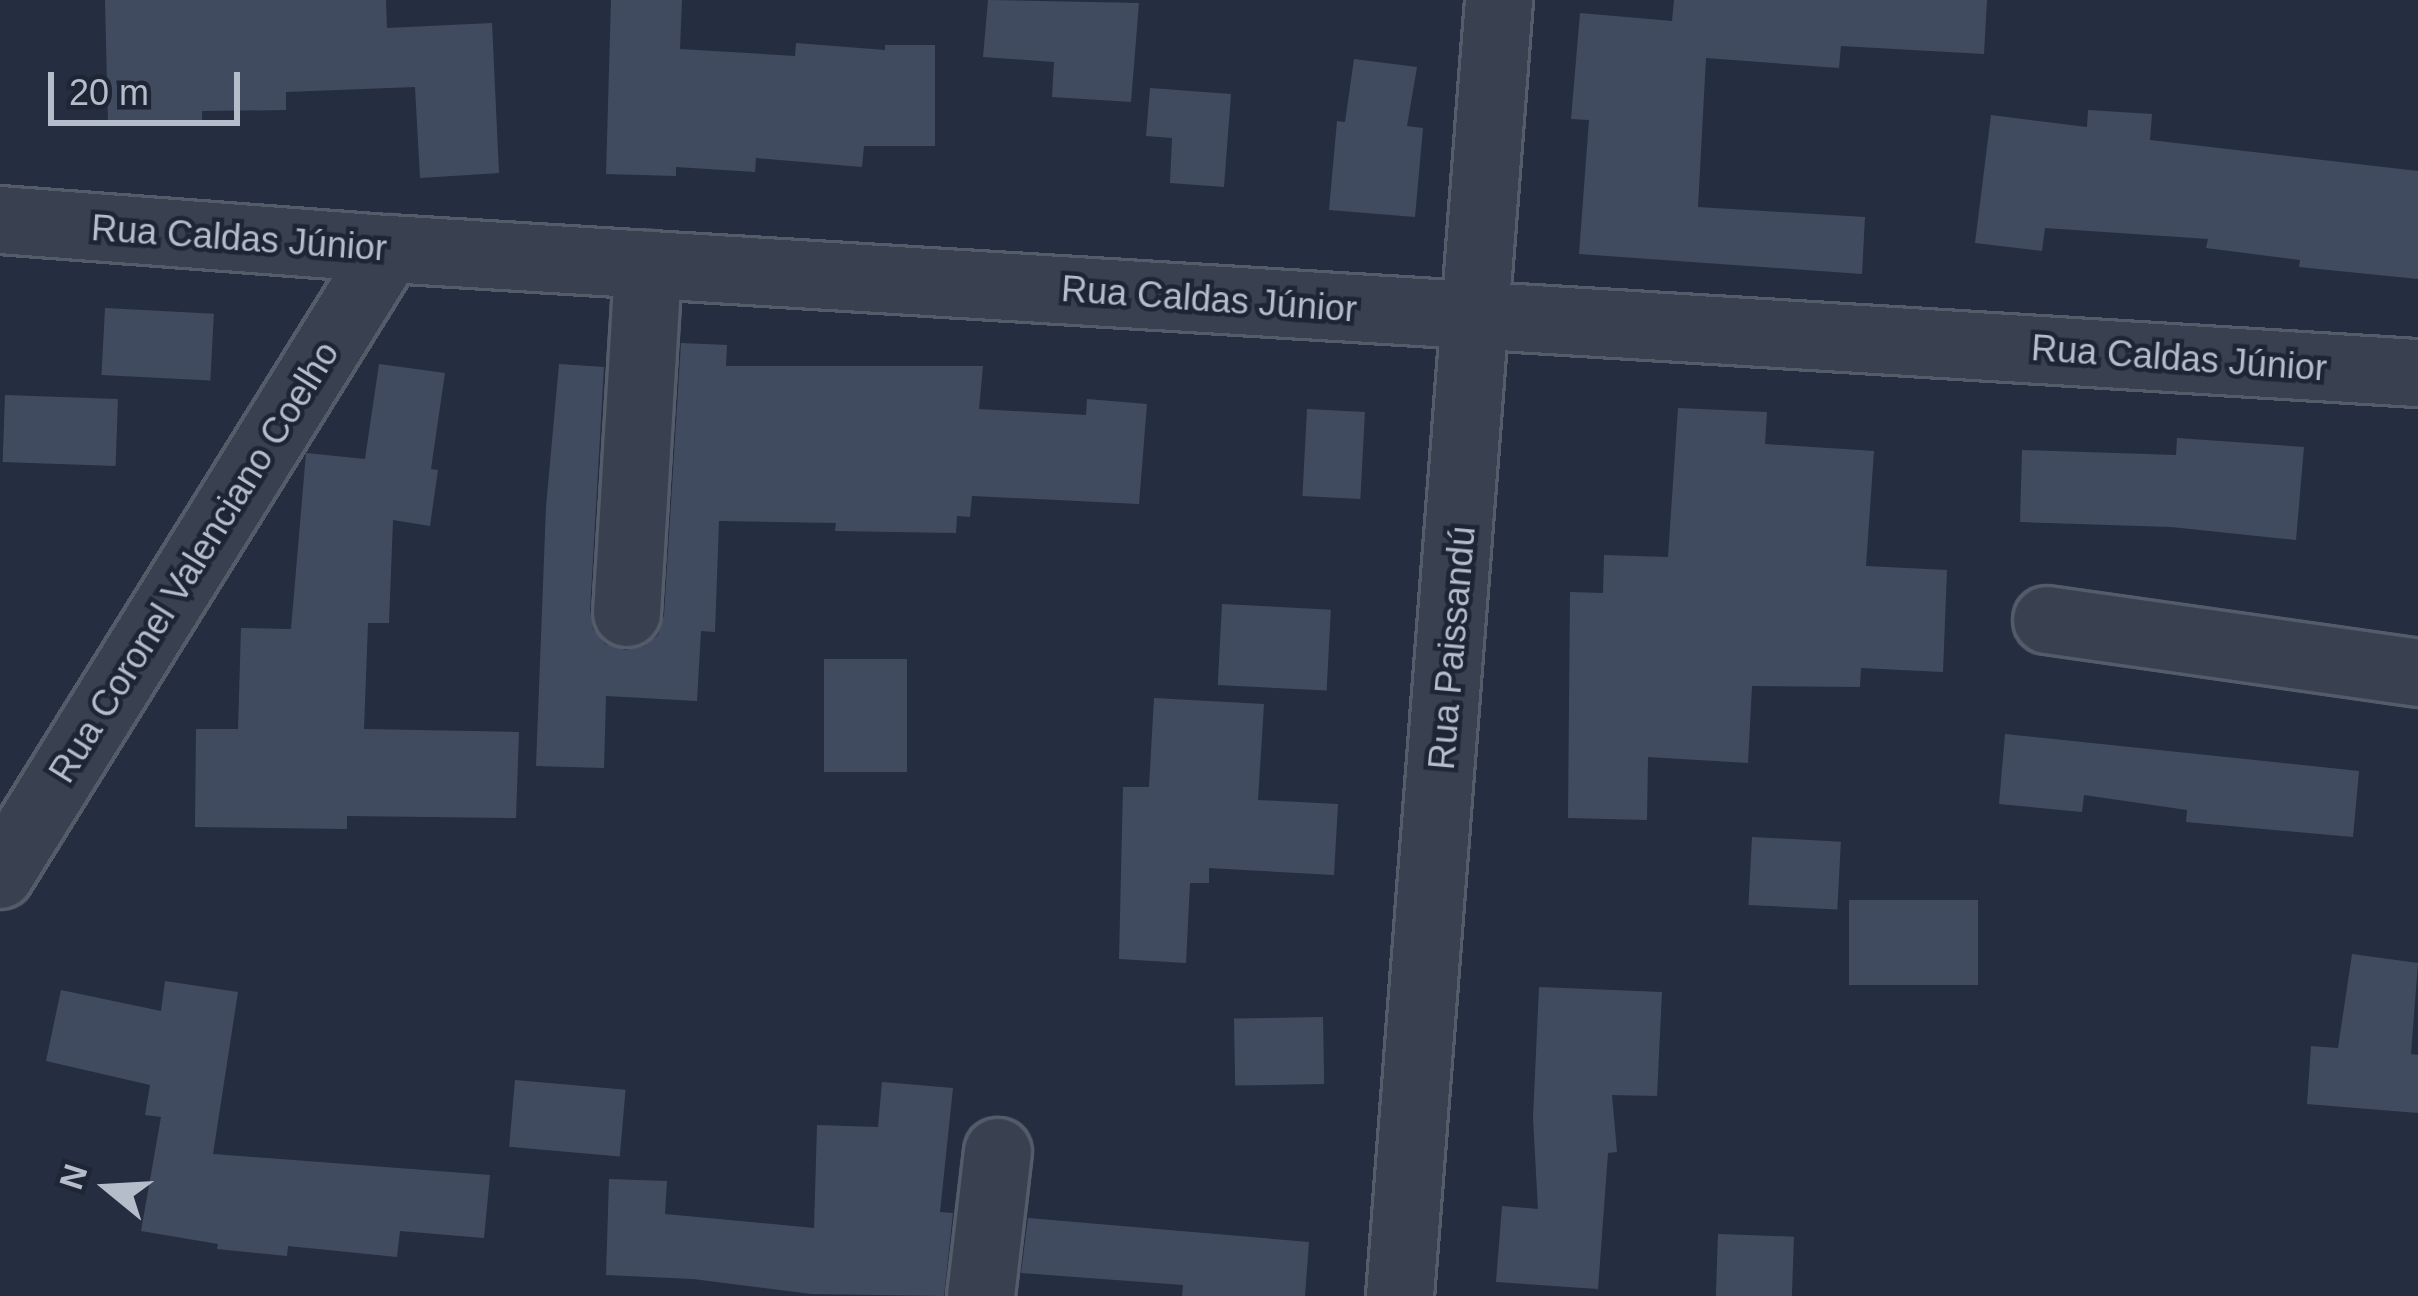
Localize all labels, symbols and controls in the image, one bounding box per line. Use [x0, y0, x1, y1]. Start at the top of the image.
scale bar [54, 48, 246, 122]
text: 20 m [69, 72, 149, 113]
street label: Rua Caldas Júnior [90, 206, 388, 270]
street label: Rua Caldas Júnior [1060, 267, 1358, 331]
street label: Rua Caldas Júnior [2030, 326, 2328, 390]
street label: Rua Coronel Valenciano Coelho [40, 334, 348, 790]
street label: Rua Paissandú [1420, 525, 1484, 771]
north arrow [48, 1128, 168, 1248]
text: N [52, 1160, 95, 1194]

